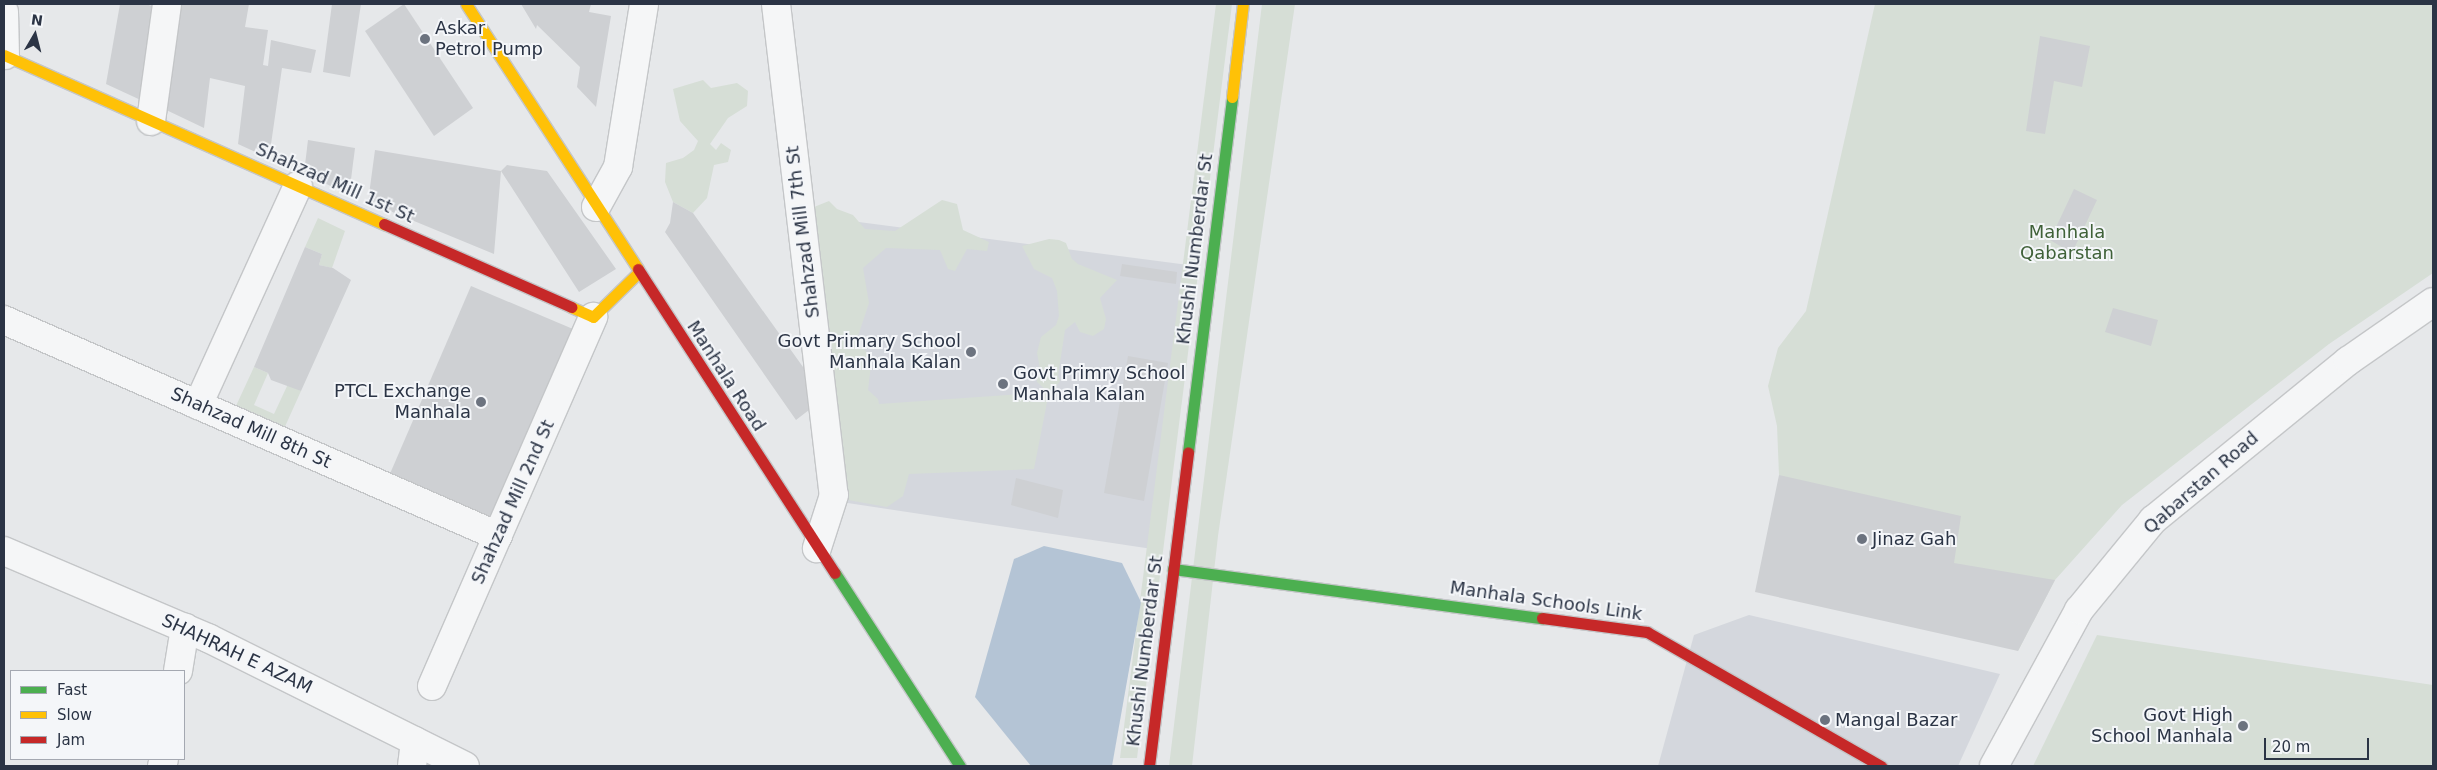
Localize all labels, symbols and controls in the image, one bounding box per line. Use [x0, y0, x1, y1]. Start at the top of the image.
north arrow [10, 10, 60, 60]
text: N [30, 11, 44, 29]
place label: Askar Petrol Pump [435, 18, 543, 60]
marker: Askar Petrol Pump [419, 33, 431, 45]
street label: Shahzad Mill 1st St [252, 138, 418, 228]
street label: Shahzad Mill 7th St [782, 145, 824, 319]
street label: Khushi Numberdar St [1173, 152, 1217, 346]
park label: Manhala Qabarstan [2020, 222, 2114, 264]
street label: Manhala Road [682, 317, 770, 435]
place label: Govt Primary School Manhala Kalan [778, 331, 961, 374]
marker: Govt Primary School Manhala Kalan [965, 346, 977, 358]
place label: Govt Primry School Manhala Kalan [1013, 363, 1185, 406]
marker: Govt Primry School Manhala Kalan [997, 378, 1009, 390]
place label: PTCL Exchange Manhala [334, 381, 471, 424]
street label: Shahzad Mill 8th St [167, 383, 335, 473]
marker: PTCL Exchange Manhala [475, 396, 487, 408]
street label: Shahzad Mill 2nd St [467, 416, 559, 588]
street label: Qabarstan Road [2139, 427, 2263, 539]
place label: Jinaz Gah [1872, 528, 1956, 550]
marker: Jinaz Gah [1856, 533, 1868, 545]
street label: Khushi Numberdar St [1123, 554, 1167, 748]
street label: Manhala Schools Link [1449, 577, 1643, 625]
street label: SHAHRAH E AZAM [158, 610, 316, 698]
legend [10, 670, 185, 760]
text: Fast [57, 681, 87, 699]
place label: Govt High School Manhala [2091, 705, 2233, 748]
text: Slow [57, 706, 92, 724]
place label: Mangal Bazar [1835, 709, 1957, 731]
marker: Mangal Bazar [1819, 714, 1831, 726]
marker: Govt High School Manhala [2237, 720, 2249, 732]
scale bar [2267, 728, 2372, 760]
text: Jam [57, 731, 85, 749]
text: 20 m [2272, 738, 2310, 756]

